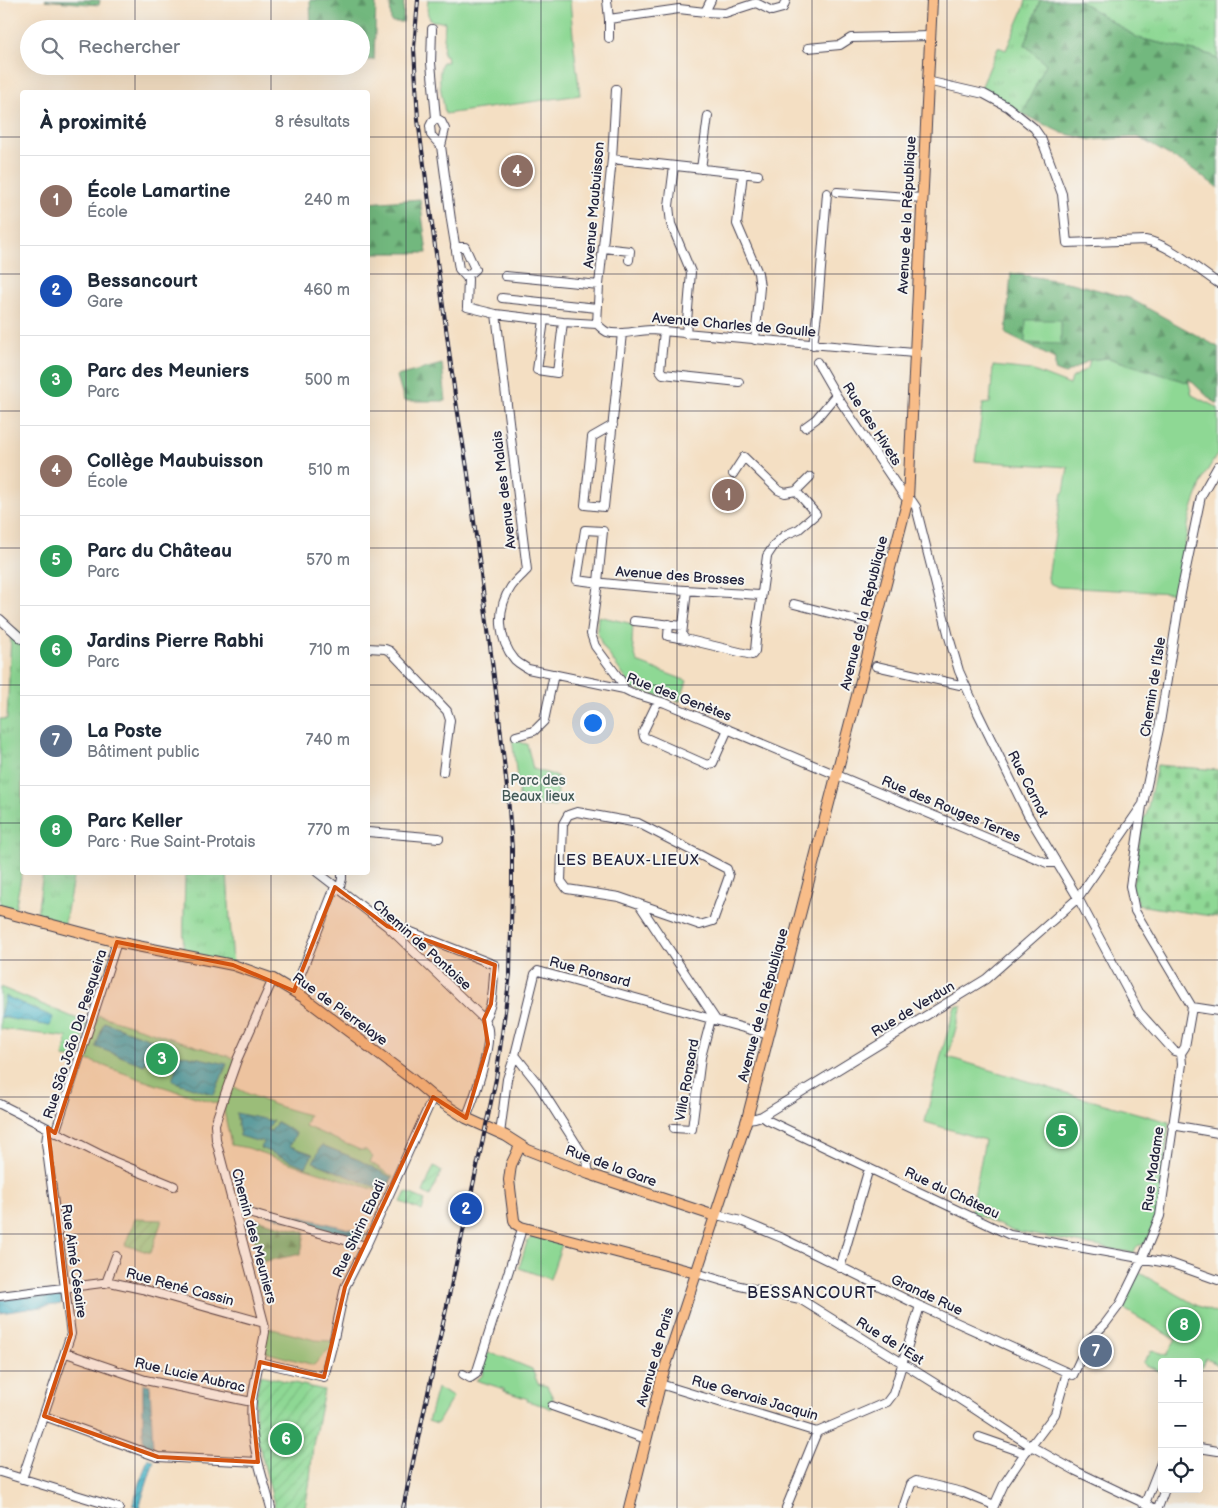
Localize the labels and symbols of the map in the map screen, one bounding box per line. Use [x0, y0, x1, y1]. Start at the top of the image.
street label: Avenue de la République [894, 136, 920, 294]
street label: Avenue Maubuisson [580, 141, 608, 269]
pin: 4 [501, 152, 533, 190]
street label: Avenue Charles de Gaulle [651, 309, 817, 341]
street label: Rue des Hivets [839, 379, 905, 469]
street label: Avenue des Malais [488, 430, 520, 550]
pin: 1 [712, 476, 744, 514]
street label: Avenue de la République [837, 534, 891, 692]
street label: Avenue des Brosses [615, 563, 745, 589]
street label: Chemin de l’Isle [1137, 636, 1169, 738]
street label: Rue des Genètes [624, 669, 734, 725]
your location [580, 710, 606, 736]
street label: Rue Carnot [1004, 748, 1052, 821]
park label: Parc des Beaux lieux [502, 772, 575, 805]
street label: Rue des Rouges Terres [879, 772, 1023, 846]
district label: LES BEAUX-LIEUX [556, 851, 700, 870]
street label: Chemin de Pontoise [369, 896, 475, 994]
street label: Avenue de la République [734, 926, 792, 1084]
street label: Rue São João Da Pesqueira [40, 947, 110, 1121]
street label: Rue Ronsard [548, 953, 632, 991]
street label: Rue de Pierrelaye [289, 969, 391, 1049]
street label: Rue de Verdun [868, 977, 958, 1040]
street label: Villa Ronsard [671, 1038, 703, 1122]
pin: 3 [146, 1040, 178, 1078]
pin: 5 [1046, 1112, 1078, 1150]
street label: Rue Madame [1139, 1125, 1167, 1213]
street label: Rue de la Gare [563, 1142, 659, 1190]
street label: Rue du Château [902, 1164, 1002, 1222]
street label: Chemin des Meuniers [228, 1167, 280, 1305]
street label: Rue Shirin Ebadi [329, 1178, 389, 1280]
pin: 2 [450, 1190, 482, 1228]
street label: Rue Aimé Césaire [58, 1203, 90, 1319]
street label: Rue René Cassin [124, 1264, 236, 1310]
street label: Grande Rue [888, 1271, 966, 1319]
district label: BESSANCOURT [747, 1284, 877, 1303]
street label: Avenue de Paris [633, 1305, 677, 1409]
pin: 8 [1168, 1306, 1200, 1344]
street label: Rue de l'Est [853, 1313, 928, 1369]
pin: 7 [1080, 1332, 1112, 1370]
street label: Rue Lucie Aubrac [133, 1354, 247, 1396]
street label: Rue Gervais Jacquin [690, 1372, 820, 1424]
pin: 6 [270, 1420, 302, 1458]

